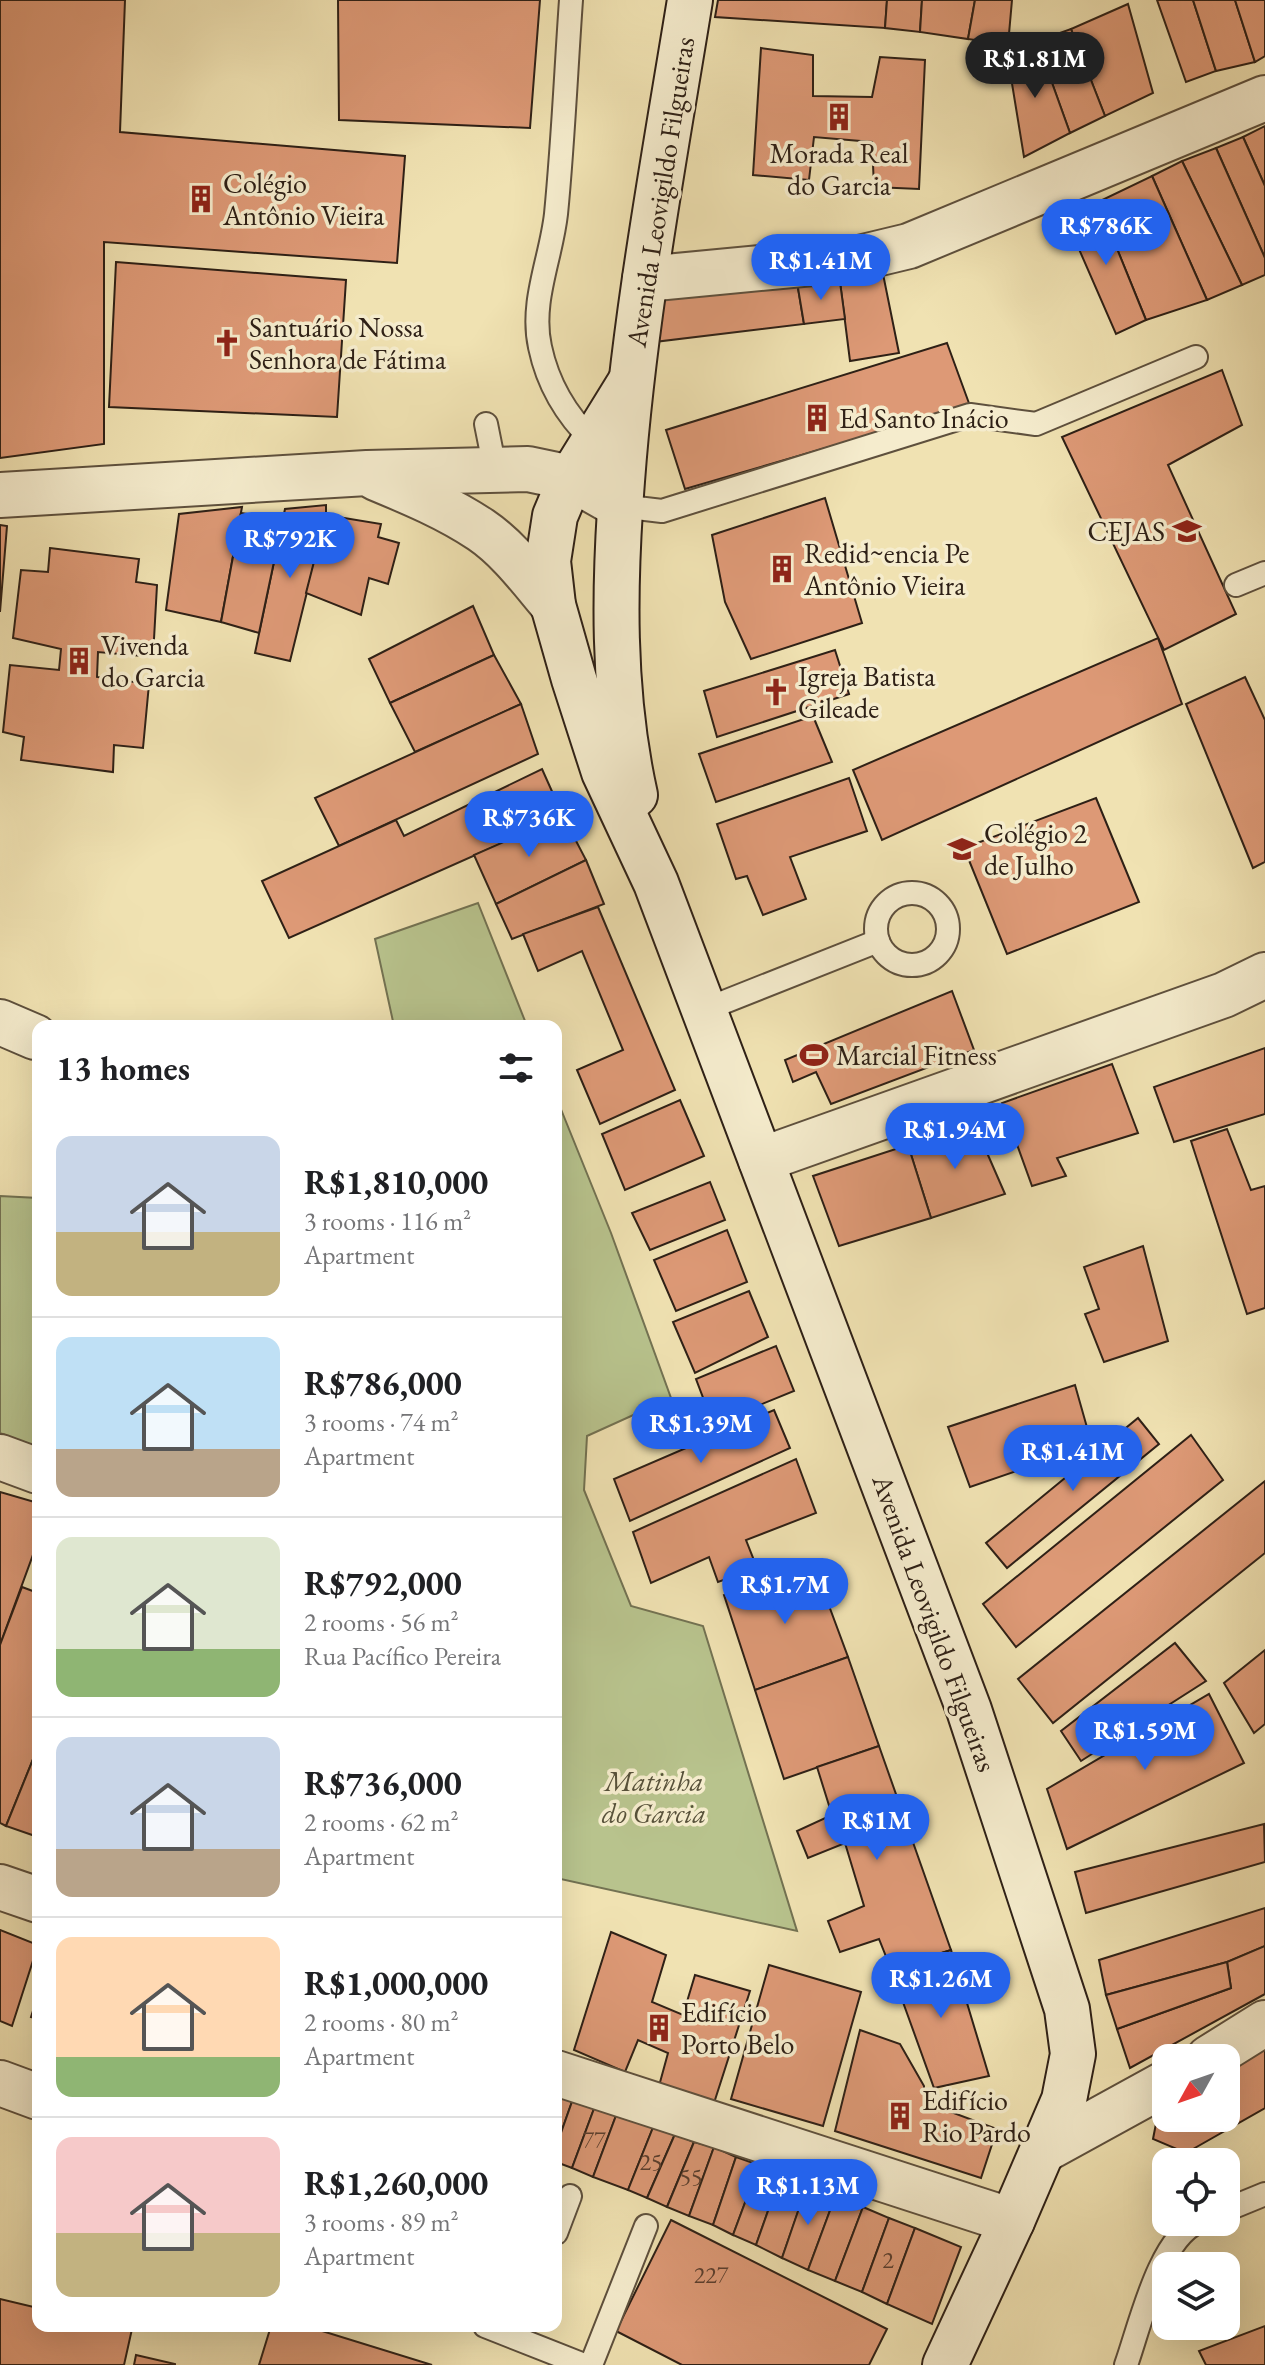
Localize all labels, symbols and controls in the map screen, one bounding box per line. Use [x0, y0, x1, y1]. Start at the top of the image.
pin: R$1.81M [961, 32, 1109, 100]
street label: Avenida Leovigildo Filgueiras [618, 34, 702, 351]
text: R$1.81M [983, 41, 1087, 75]
building icon: Morada Real do Garcia [824, 102, 854, 132]
place label: Morada Real do Garcia [770, 135, 909, 203]
place label: Colégio Antônio Vieira [222, 165, 385, 233]
building icon: Colégio Antônio Vieira [186, 184, 216, 214]
pin: R$786K [1041, 199, 1171, 267]
text: R$786K [1060, 208, 1152, 242]
pin: R$1.41M [747, 234, 895, 302]
text: R$1.41M [769, 243, 873, 277]
place label: Santuário Nossa Senhora de Fátima [249, 309, 447, 377]
church icon: Santuário Nossa Senhora de Fátima [212, 328, 242, 358]
place label: Ed Santo Inácio [839, 400, 1009, 436]
building icon: Ed Santo Inácio [802, 403, 832, 433]
pin: R$792K [225, 512, 355, 580]
place label: CEJAS [1087, 513, 1165, 549]
school or university icon: CEJAS [1172, 516, 1202, 546]
text: R$792K [244, 521, 336, 555]
place label: Redid~encia Pe Antônio Vieira [803, 535, 970, 603]
building icon: Redid~encia Pe Antônio Vieira [767, 554, 797, 584]
place label: Vivenda do Garcia [101, 627, 206, 695]
building icon: Vivenda do Garcia [64, 646, 94, 676]
place label: Igreja Batista Gileade [798, 658, 936, 726]
church icon: Igreja Batista Gileade [761, 677, 791, 707]
pin: R$736K [464, 791, 594, 859]
text: R$736K [483, 800, 575, 834]
place label: Colégio 2 de Julho [984, 815, 1087, 883]
school or university icon: Colégio 2 de Julho [947, 834, 977, 864]
place label: Marcial Fitness [836, 1037, 997, 1073]
sports icon: Marcial Fitness [799, 1040, 829, 1070]
text: 13 homes [56, 1046, 190, 1090]
icon: filters [494, 1046, 538, 1090]
pin: R$1.94M [881, 1103, 1029, 1171]
text: R$1.94M [903, 1112, 1007, 1146]
text: R$1,810,000 [304, 1160, 488, 1204]
icon: home [120, 1168, 216, 1264]
text: 3 rooms · 116 m² [304, 1204, 471, 1238]
text: Apartment [304, 1238, 414, 1272]
text: R$786,000 [304, 1361, 462, 1405]
icon: home [120, 1369, 216, 1465]
pin: R$1.39M [627, 1397, 775, 1465]
text: 3 rooms · 74 m² [304, 1405, 459, 1439]
text: R$1.39M [649, 1406, 753, 1440]
pin: R$1.41M [999, 1425, 1147, 1493]
text: R$1.41M [1021, 1434, 1125, 1468]
text: Apartment [304, 1439, 414, 1473]
street label: Avenida Leovigildo Filgueiras [864, 1469, 1006, 1777]
pin: R$1.7M [720, 1558, 850, 1626]
text: R$792,000 [304, 1561, 462, 1605]
text: R$1.7M [740, 1567, 830, 1601]
icon: home [120, 1569, 216, 1665]
text: 2 rooms · 56 m² [304, 1605, 459, 1639]
text: Rua Pacífico Pereira [304, 1639, 501, 1673]
pin: R$1.59M [1071, 1704, 1219, 1772]
text: R$1.59M [1093, 1713, 1197, 1747]
text: R$736,000 [304, 1761, 462, 1805]
park label: Matinha do Garcia [602, 1763, 706, 1831]
icon: home [120, 1769, 216, 1865]
pin: R$1M [830, 1794, 924, 1862]
text: R$1M [842, 1803, 912, 1837]
text: 2 rooms · 62 m² [304, 1805, 459, 1839]
text: Apartment [304, 1839, 414, 1873]
pin: R$1.26M [867, 1952, 1015, 2020]
text: R$1,000,000 [304, 1961, 488, 2005]
text: R$1.26M [889, 1961, 993, 1995]
icon: home [120, 1969, 216, 2065]
place label: Edifício Porto Belo [681, 1994, 794, 2062]
text: 2 rooms · 80 m² [304, 2005, 459, 2039]
building icon: Edifício Porto Belo [644, 2013, 674, 2043]
text: Apartment [304, 2039, 414, 2073]
north arrow [1152, 2044, 1240, 2132]
map controls [1152, 2044, 1240, 2340]
place label: Edifício Rio Pardo [922, 2082, 1031, 2150]
building icon: Edifício Rio Pardo [885, 2101, 915, 2131]
house number: 77 [582, 2124, 606, 2155]
house number: 25 [639, 2146, 663, 2177]
button: locate [1152, 2148, 1240, 2236]
pin: R$1.13M [734, 2159, 882, 2227]
text: R$1,260,000 [304, 2161, 488, 2205]
house number: 55 [679, 2161, 703, 2192]
text: R$1.13M [756, 2168, 860, 2202]
icon: home [120, 2169, 216, 2265]
text: 3 rooms · 89 m² [304, 2205, 459, 2239]
text: Apartment [304, 2239, 414, 2273]
house number: 2 [882, 2244, 894, 2275]
button: layers [1152, 2252, 1240, 2340]
house number: 227 [694, 2259, 729, 2290]

